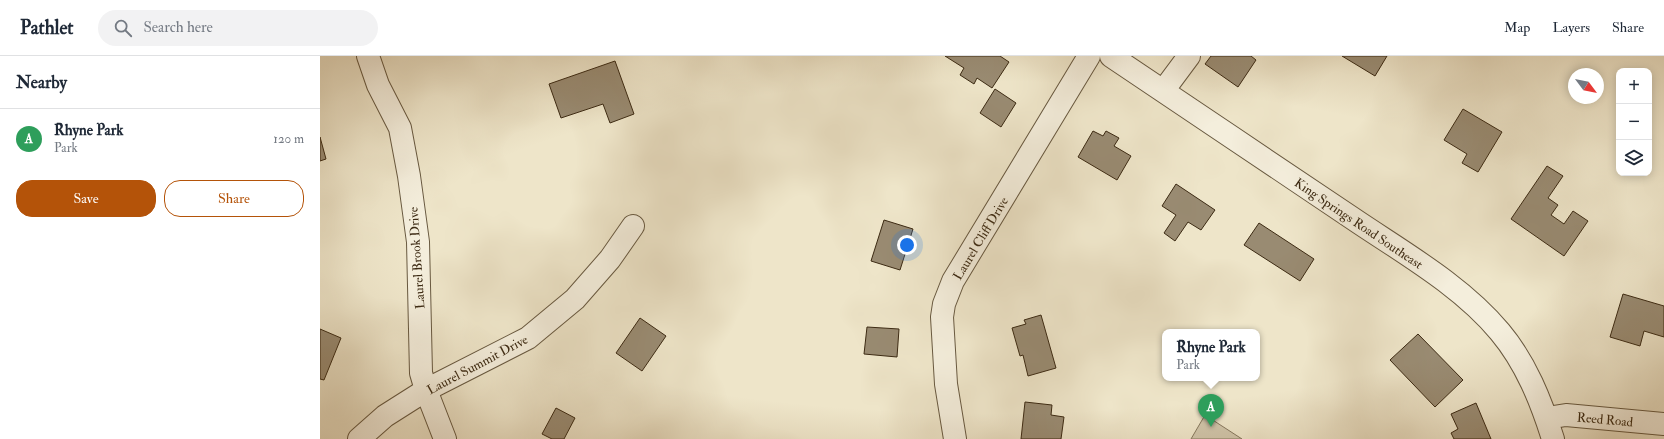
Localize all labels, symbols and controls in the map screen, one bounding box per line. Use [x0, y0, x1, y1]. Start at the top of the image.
search box [98, 10, 378, 46]
text: Pathlet [20, 16, 74, 40]
icon: search [112, 17, 134, 39]
text: Search here [144, 18, 213, 37]
text: Map [1504, 19, 1530, 36]
text: Layers [1552, 19, 1590, 36]
text: Share [1612, 19, 1644, 36]
north arrow [1568, 68, 1604, 104]
map controls [1616, 68, 1652, 176]
button: + [1616, 68, 1652, 104]
text: Nearby [16, 72, 67, 93]
button: − [1616, 104, 1652, 140]
text: Rhyne Park [54, 121, 124, 140]
text: A [25, 131, 33, 147]
text: 120 m [273, 131, 304, 147]
text: Park [54, 140, 78, 156]
button: layers [1616, 140, 1652, 176]
street label: King Springs Road Southeast [1291, 175, 1426, 274]
button: Save [16, 180, 156, 217]
button: Share [164, 180, 304, 217]
street label: Laurel Cliff Drive [950, 194, 1012, 283]
street label: Laurel Brook Drive [405, 206, 429, 309]
your location [897, 235, 917, 255]
popup [1162, 329, 1260, 381]
street label: Laurel Summit Drive [424, 331, 531, 398]
text: Rhyne Park [1176, 338, 1246, 357]
text: Park [1176, 357, 1200, 373]
pin: A [1198, 394, 1224, 427]
street label: Reed Road [1576, 410, 1634, 430]

